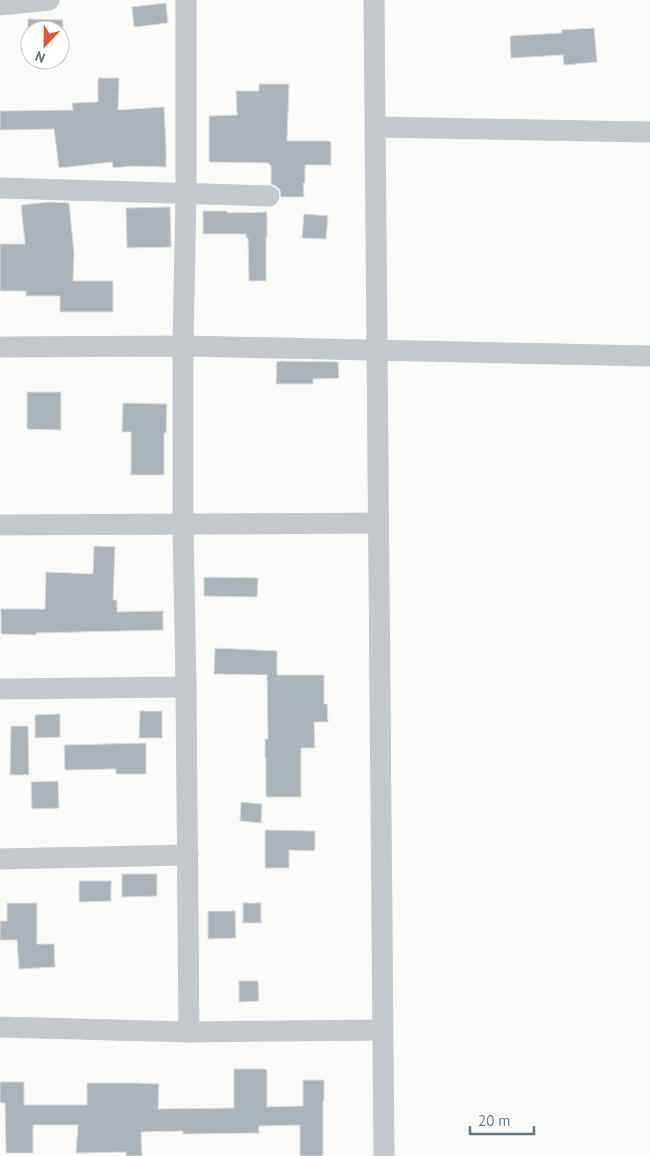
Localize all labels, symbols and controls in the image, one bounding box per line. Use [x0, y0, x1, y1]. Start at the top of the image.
north arrow [20, 20, 70, 70]
text: N [32, 47, 48, 67]
scale bar [470, 1104, 534, 1136]
text: 20 m [478, 1111, 511, 1130]

